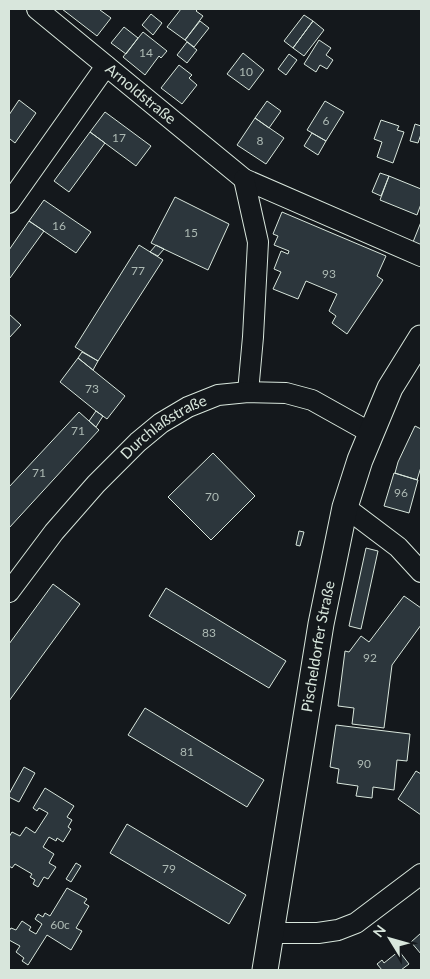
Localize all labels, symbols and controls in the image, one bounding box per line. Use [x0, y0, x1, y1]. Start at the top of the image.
house number: 14 [139, 45, 153, 60]
street label: Arnoldstraße [102, 59, 180, 127]
house number: 10 [239, 64, 253, 79]
house number: 6 [323, 113, 330, 128]
house number: 17 [112, 130, 126, 145]
house number: 8 [257, 133, 264, 148]
house number: 16 [52, 218, 66, 233]
house number: 15 [184, 225, 198, 240]
house number: 77 [131, 263, 145, 278]
house number: 93 [322, 266, 336, 281]
house number: 73 [85, 381, 99, 396]
street label: Durchlaßstraße [116, 391, 209, 462]
house number: 71 [71, 423, 85, 438]
house number: 71 [32, 465, 46, 480]
house number: 96 [394, 485, 408, 500]
house number: 70 [205, 489, 219, 504]
street label: Pischeldorfer Straße [297, 579, 338, 713]
house number: 83 [202, 625, 216, 640]
house number: 92 [363, 650, 377, 665]
house number: 81 [180, 744, 194, 759]
house number: 90 [357, 756, 371, 771]
house number: 79 [162, 861, 176, 876]
north arrow [365, 914, 415, 964]
house number: 60c [50, 917, 70, 932]
text: N [369, 921, 389, 940]

